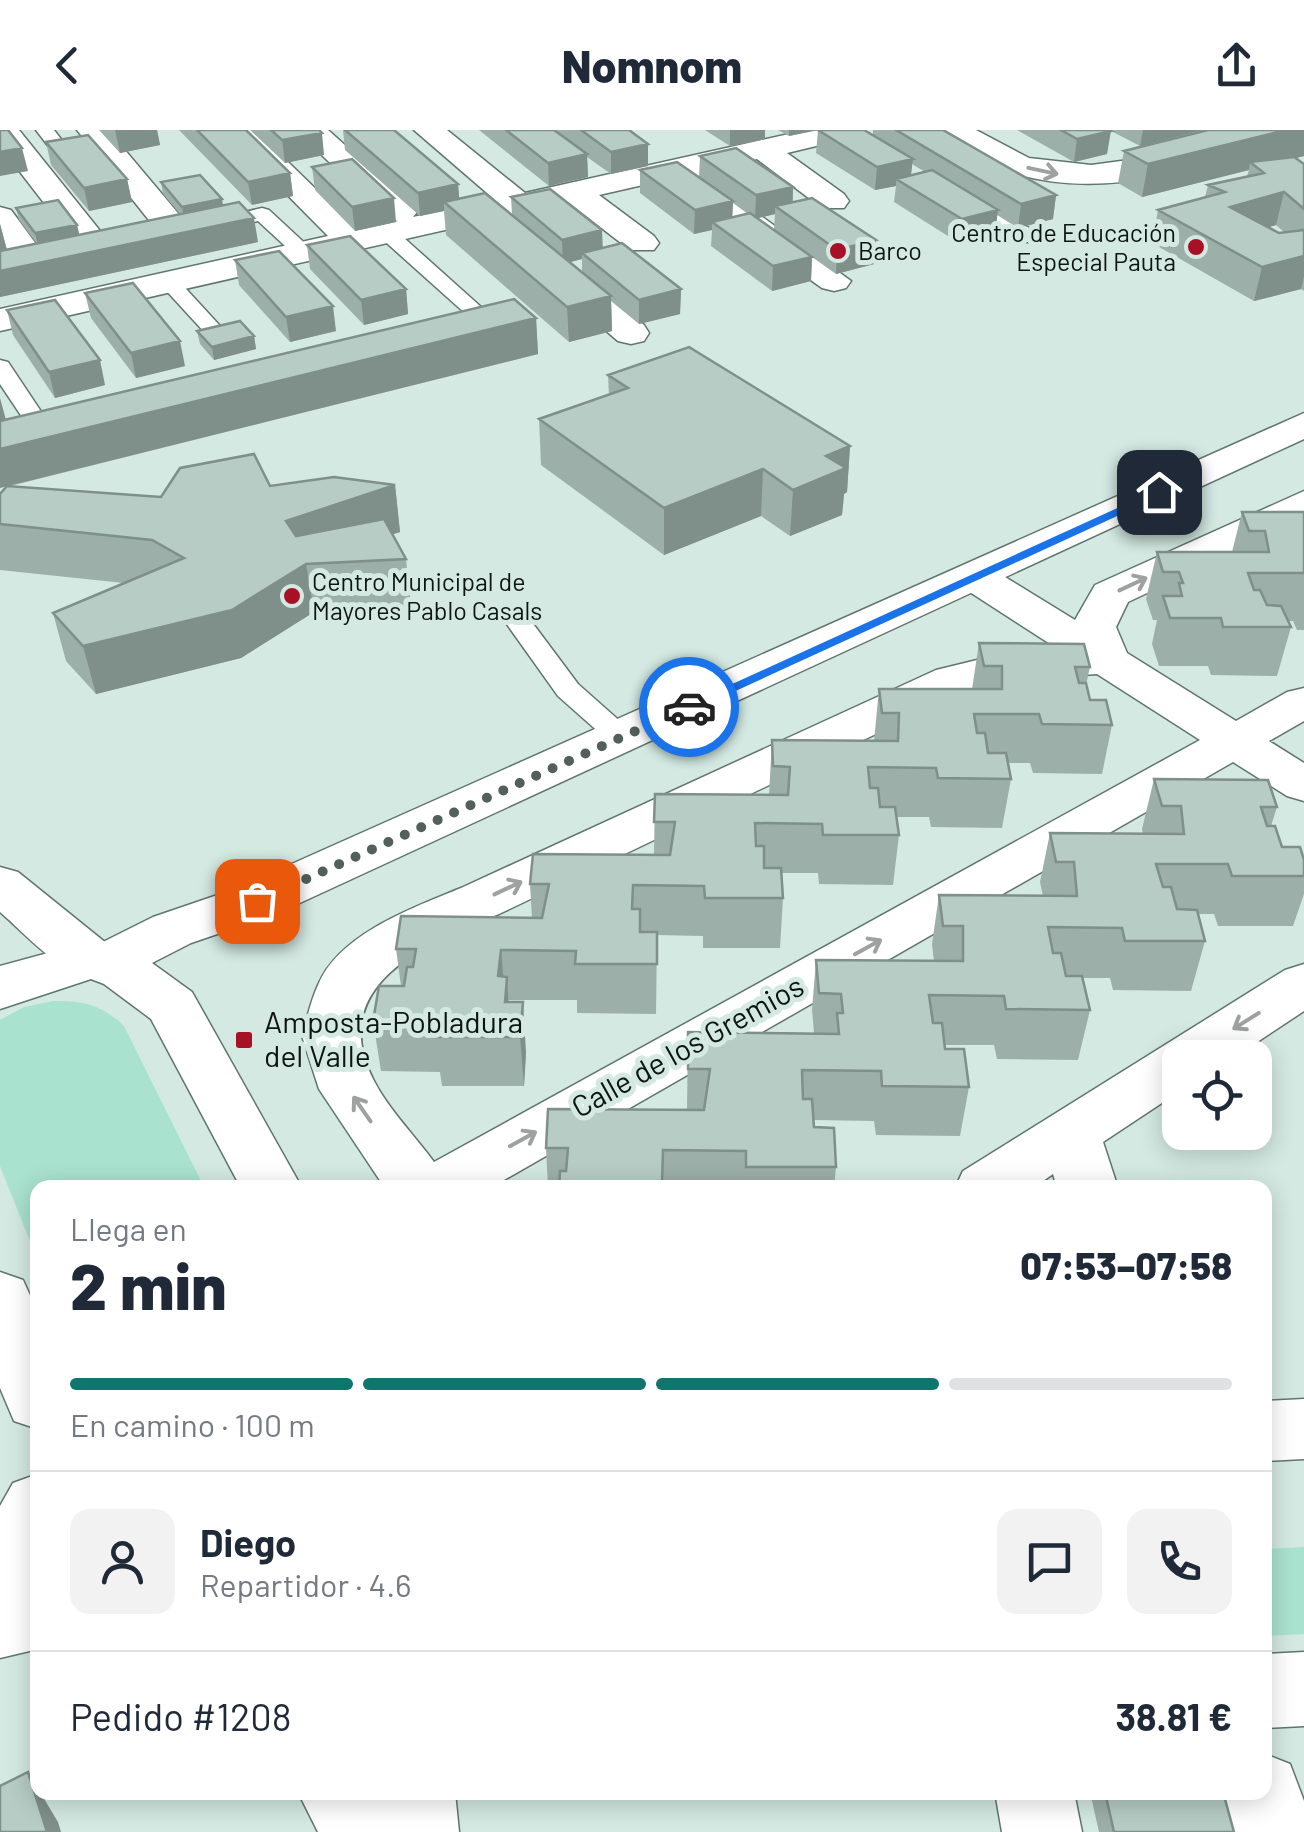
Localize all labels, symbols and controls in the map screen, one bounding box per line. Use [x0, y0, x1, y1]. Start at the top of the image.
icon: back [40, 38, 95, 93]
text: Nomnom [562, 38, 742, 92]
icon: share [1209, 38, 1264, 93]
one-way arrow [1026, 162, 1058, 181]
place label: Centro de Educación Especial Pauta [951, 217, 1176, 276]
place label: Barco [858, 235, 922, 265]
marker: Centro de Educación Especial Pauta [1185, 236, 1207, 258]
marker: Barco [827, 240, 849, 262]
pin [1117, 450, 1202, 535]
icon: home [1132, 465, 1187, 520]
place label: Centro Municipal de Mayores Pablo Casals [312, 566, 542, 625]
one-way arrow [1117, 573, 1147, 592]
marker: Centro Municipal de Mayores Pablo Casals [281, 585, 303, 607]
courier [639, 657, 739, 757]
icon: car [662, 680, 717, 735]
pin [215, 859, 300, 944]
icon: bag [230, 874, 285, 929]
one-way arrow [492, 878, 522, 897]
one-way arrow [853, 937, 882, 957]
street label: Calle de los Gremios [565, 967, 809, 1124]
place label: Amposta-Pobladura del Valle [264, 1003, 523, 1073]
one-way arrow [1233, 1011, 1261, 1031]
marker: Amposta-Pobladura del Valle [233, 1029, 255, 1051]
map controls [1162, 1040, 1272, 1150]
button: locate [1162, 1040, 1272, 1150]
one-way arrow [352, 1095, 373, 1123]
one-way arrow [507, 1129, 537, 1149]
text: Llega en [70, 1209, 187, 1247]
text: 07:53–07:58 [1020, 1242, 1232, 1288]
text: 2 min [70, 1245, 227, 1323]
text: En camino · 100 m [70, 1405, 315, 1443]
button: person [70, 1509, 175, 1614]
button: chat [997, 1509, 1102, 1614]
button: phone [1127, 1509, 1232, 1614]
text: Diego [200, 1519, 296, 1565]
text: Repartidor · 4.6 [200, 1565, 412, 1603]
text: Pedido #1208 [70, 1693, 292, 1739]
text: 38.81 € [1115, 1693, 1232, 1739]

